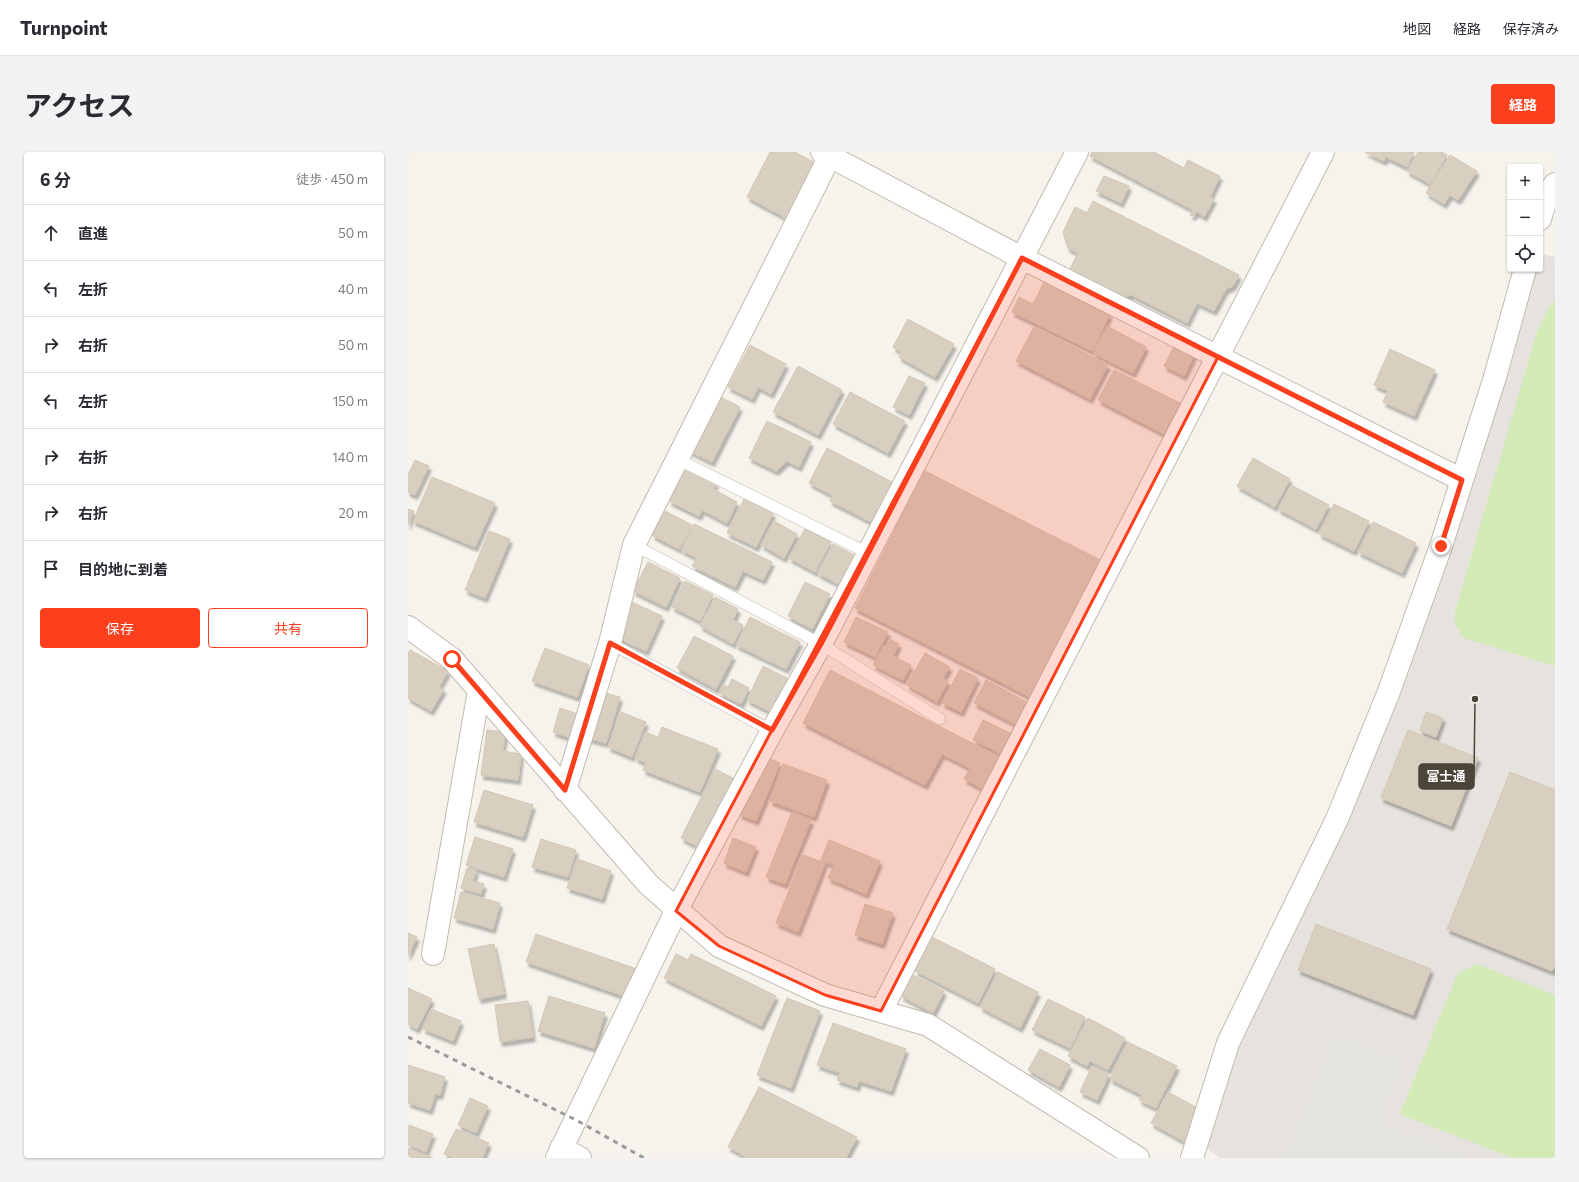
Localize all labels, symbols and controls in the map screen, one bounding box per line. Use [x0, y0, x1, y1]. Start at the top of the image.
text: Turnpoint [20, 16, 108, 39]
text: 地図 [1403, 20, 1431, 37]
text: 経路 [1453, 20, 1481, 37]
text: 保存済み [1503, 20, 1559, 37]
button: 経路 [1491, 84, 1555, 124]
text: アクセス [24, 88, 135, 122]
map controls [1507, 164, 1543, 272]
button: + [1507, 164, 1543, 200]
text: 6 分 [40, 169, 71, 190]
text: 徒歩 · 450 m [296, 171, 368, 187]
button: − [1507, 200, 1543, 236]
icon: ahead [40, 222, 62, 244]
text: 直進 [78, 224, 108, 242]
text: 50 m [338, 225, 368, 241]
button: locate [1507, 236, 1543, 272]
icon: left [40, 278, 62, 300]
text: 左折 [78, 280, 108, 298]
text: 40 m [338, 281, 368, 297]
icon: right [40, 334, 62, 356]
text: 右折 [78, 336, 108, 354]
text: 50 m [338, 337, 368, 353]
icon: left [40, 390, 62, 412]
text: 左折 [78, 392, 108, 410]
text: 150 m [333, 393, 368, 409]
icon: right [40, 446, 62, 468]
text: 右折 [78, 448, 108, 466]
text: 140 m [332, 449, 368, 465]
icon: right [40, 502, 62, 524]
text: 右折 [78, 504, 108, 522]
text: 20 m [339, 505, 368, 521]
route end [1432, 537, 1450, 555]
icon: arrive [40, 558, 62, 580]
text: 目的地に到着 [78, 560, 168, 578]
button: 保存 [40, 608, 200, 648]
button: 共有 [208, 608, 368, 648]
route start [443, 650, 461, 668]
callout: 富士通 [1419, 764, 1474, 789]
text: 富士通 [1426, 768, 1466, 784]

